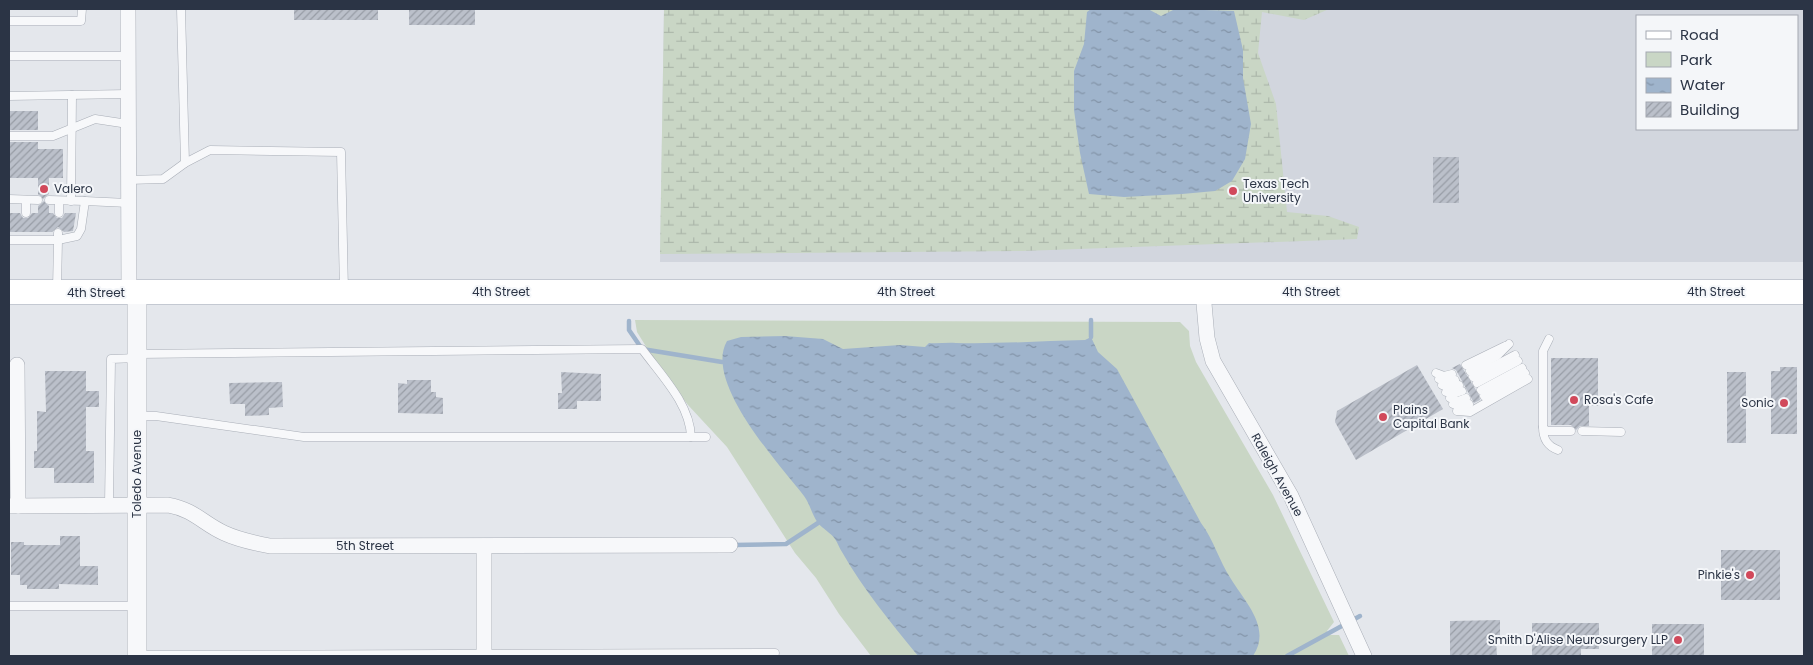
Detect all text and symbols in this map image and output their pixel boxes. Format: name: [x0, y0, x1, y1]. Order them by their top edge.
legend: [1636, 15, 1798, 130]
text: Road: [1680, 24, 1719, 45]
text: Park: [1680, 49, 1712, 70]
text: Water: [1680, 74, 1726, 95]
text: Building: [1680, 99, 1740, 120]
place label: Texas Tech University: [1243, 175, 1309, 206]
place label: Valero: [54, 180, 93, 197]
marker: Valero: [38, 183, 50, 195]
marker: Texas Tech University: [1227, 185, 1239, 197]
street label: 4th Street: [472, 283, 530, 300]
street label: 4th Street: [877, 283, 935, 300]
street label: 4th Street: [1282, 283, 1340, 300]
street label: 4th Street: [1687, 283, 1745, 300]
street label: 4th Street: [67, 284, 125, 301]
place label: Rosa's Cafe: [1584, 391, 1654, 408]
marker: Rosa's Cafe: [1568, 394, 1580, 406]
place label: Sonic: [1741, 394, 1774, 411]
marker: Sonic: [1778, 397, 1790, 409]
place label: Plains Capital Bank: [1393, 401, 1470, 432]
marker: Plains Capital Bank: [1377, 411, 1389, 423]
street label: Toledo Avenue: [128, 430, 145, 518]
street label: Raleigh Avenue: [1248, 430, 1307, 519]
street label: 5th Street: [336, 537, 394, 554]
place label: Pinkie's: [1698, 566, 1740, 583]
marker: Pinkie's: [1744, 569, 1756, 581]
place label: Smith D'Alise Neurosurgery LLP: [1488, 631, 1668, 648]
marker: Smith D'Alise Neurosurgery LLP: [1672, 634, 1684, 646]

